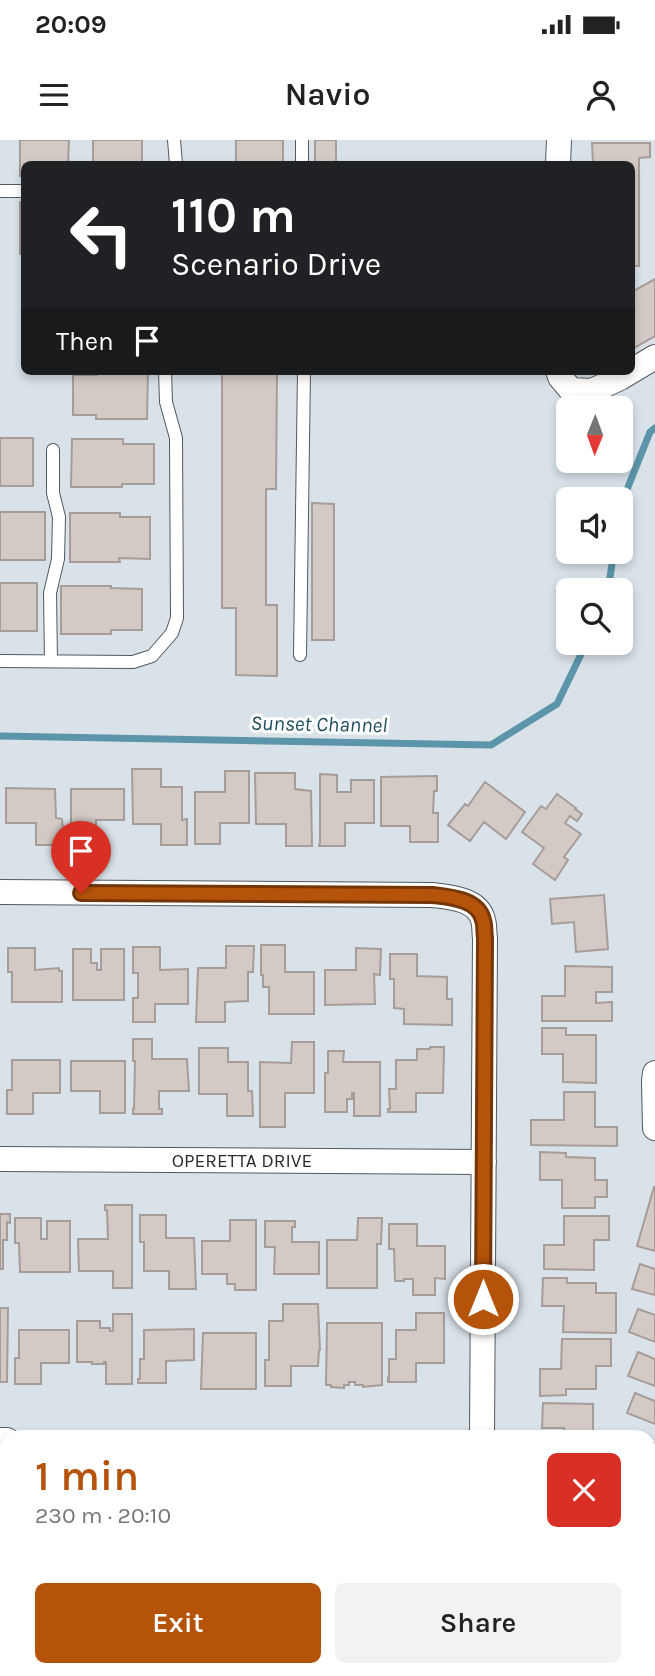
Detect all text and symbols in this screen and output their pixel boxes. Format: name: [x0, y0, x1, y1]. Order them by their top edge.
text: 20:09: [35, 9, 107, 40]
icon: menu: [35, 76, 73, 114]
text: Navio: [285, 76, 370, 113]
icon: person: [582, 76, 620, 114]
text: 110 m: [171, 187, 296, 244]
icon: left: [56, 189, 147, 280]
text: Scenario Drive: [171, 246, 381, 283]
icon: arrive: [128, 322, 166, 360]
text: Then: [56, 326, 114, 357]
north arrow: [556, 396, 634, 472]
map controls: [556, 396, 633, 655]
button: sound: [556, 487, 633, 564]
button: search: [556, 578, 633, 655]
water label: Sunset Channel: [250, 711, 388, 737]
pin: [51, 821, 111, 893]
icon: arrive: [62, 832, 100, 870]
street label: OPERETTA DRIVE: [172, 1150, 312, 1172]
position arrow: [446, 1262, 520, 1336]
text: 1 min: [35, 1451, 139, 1501]
button: close: [547, 1453, 621, 1527]
text: 230 m · 20:10: [35, 1502, 171, 1529]
button: Exit: [35, 1583, 321, 1663]
button: Share: [335, 1583, 621, 1663]

